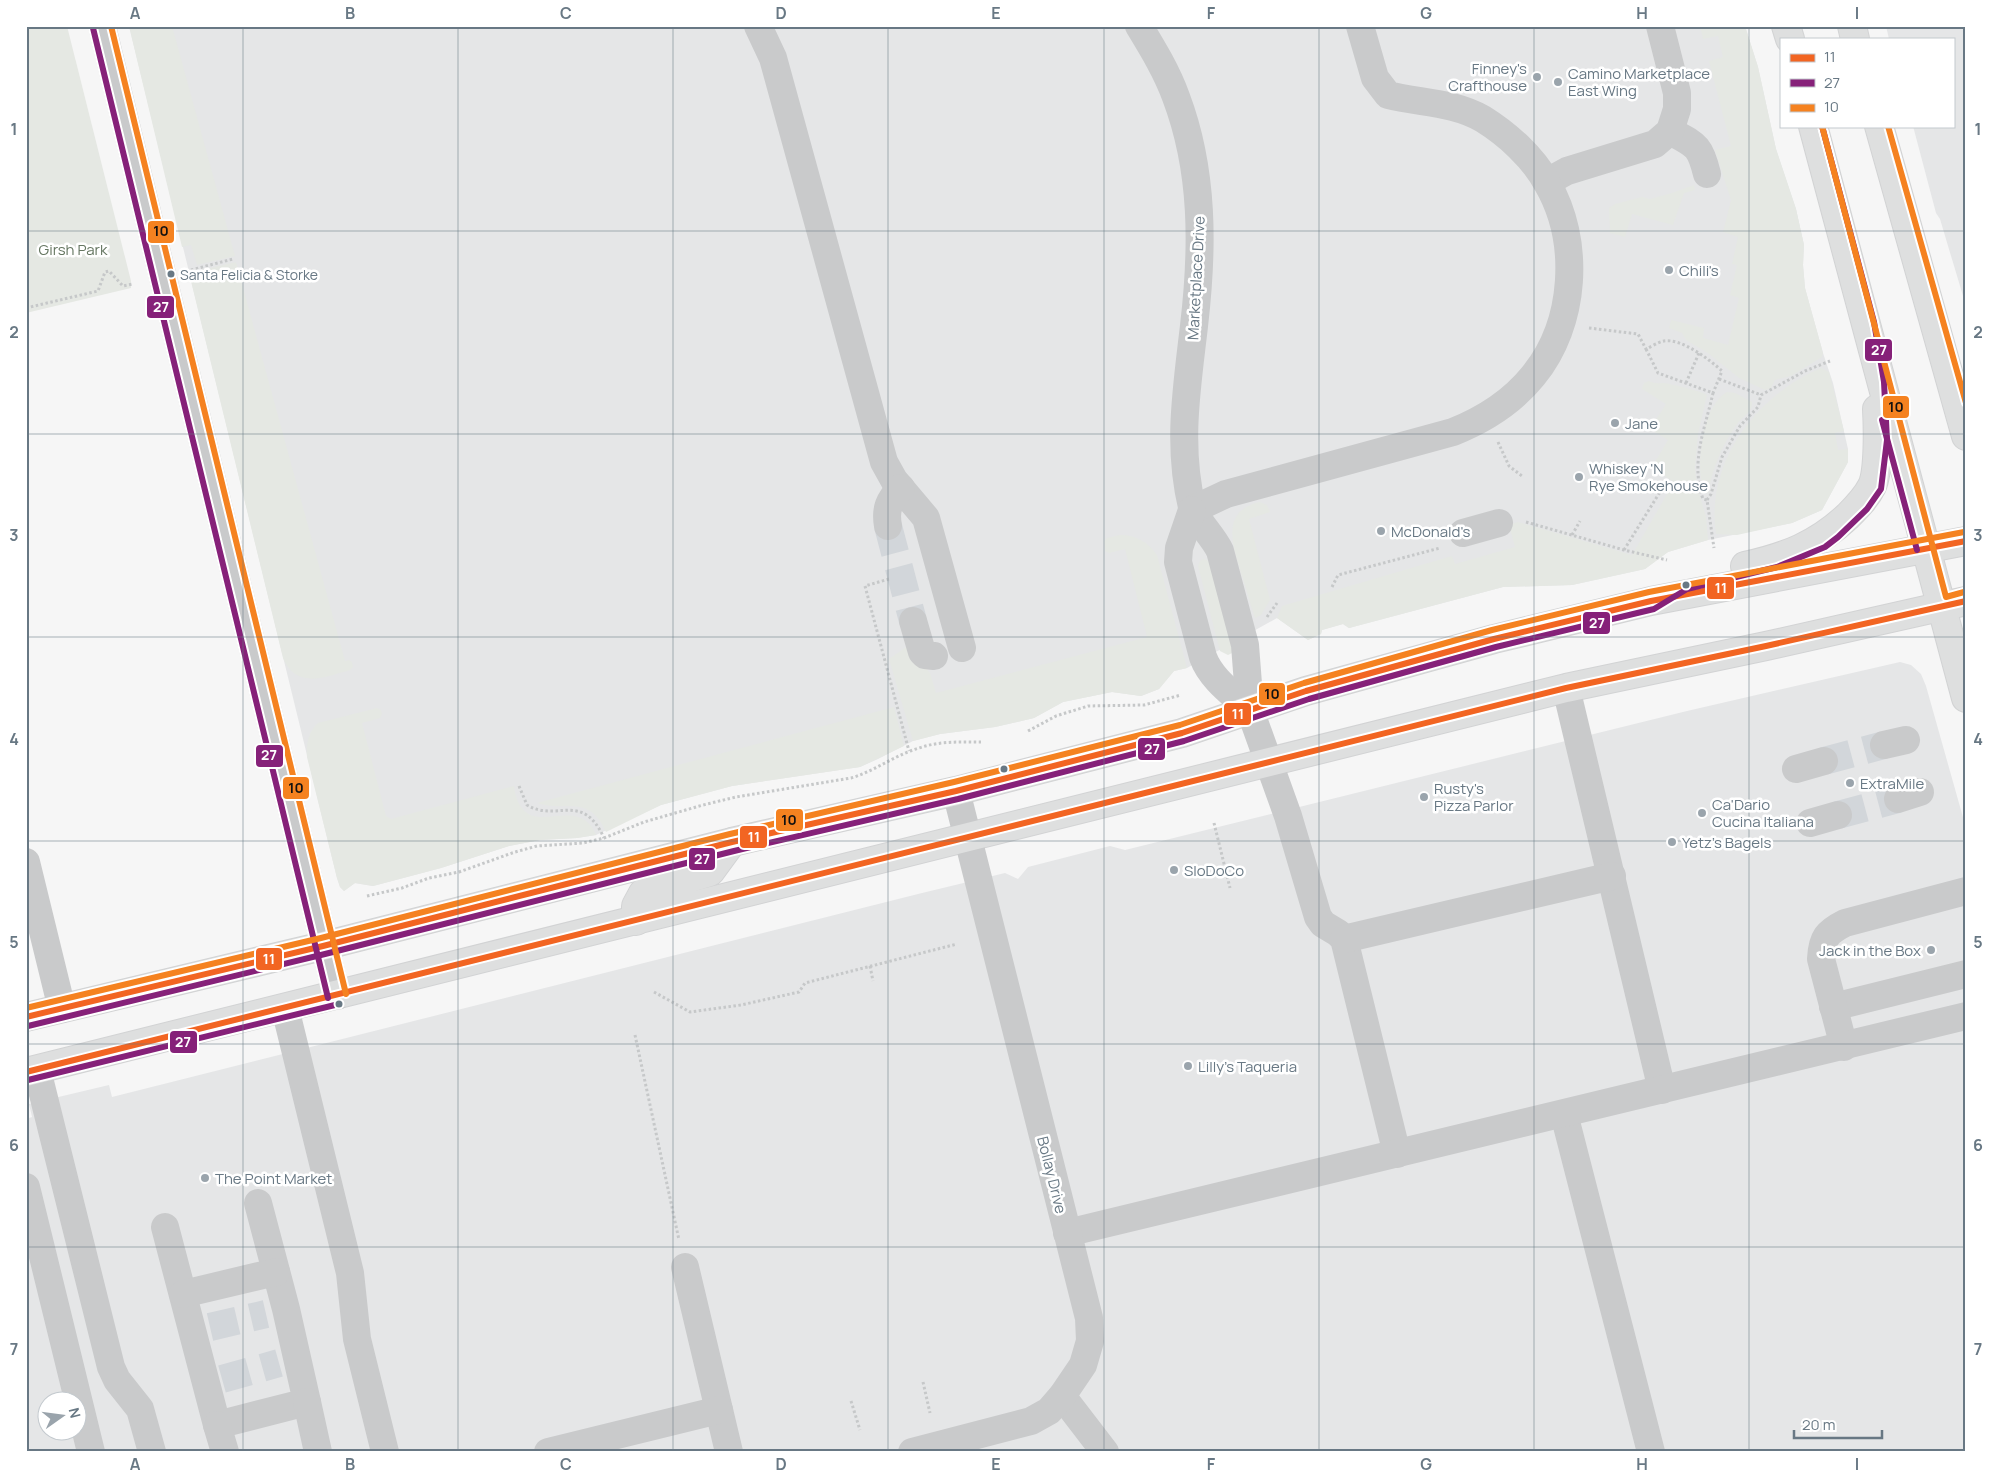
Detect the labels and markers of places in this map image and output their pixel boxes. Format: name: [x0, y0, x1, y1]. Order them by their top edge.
place label: Finney's Crafthouse: [1448, 58, 1527, 96]
place label: Camino Marketplace East Wing: [1568, 63, 1710, 101]
marker: Finney's Crafthouse: [1531, 71, 1543, 83]
marker: Camino Marketplace East Wing: [1552, 76, 1564, 88]
place label: Chili's: [1679, 260, 1719, 281]
marker: Chili's: [1663, 264, 1675, 276]
place label: Santa Felicia & Storke: [180, 265, 318, 284]
marker: Santa Felicia & Storke: [166, 269, 176, 279]
place label: Jane: [1625, 413, 1658, 434]
marker: Jane: [1609, 417, 1621, 429]
place label: Whiskey 'N Rye Smokehouse: [1589, 458, 1708, 496]
marker: Whiskey 'N Rye Smokehouse: [1573, 471, 1585, 483]
place label: McDonald's: [1391, 521, 1470, 542]
marker: McDonald's: [1375, 525, 1387, 537]
unlabelled marker: [1681, 580, 1691, 590]
unlabelled marker: [999, 764, 1009, 774]
place label: ExtraMile: [1860, 773, 1925, 794]
marker: ExtraMile: [1844, 777, 1856, 789]
place label: Rusty's Pizza Parlor: [1434, 778, 1514, 816]
marker: Rusty's Pizza Parlor: [1418, 791, 1430, 803]
place label: Ca'Dario Cucina Italiana: [1712, 794, 1814, 832]
marker: Ca'Dario Cucina Italiana: [1696, 807, 1708, 819]
place label: Yetz's Bagels: [1682, 832, 1772, 853]
marker: Yetz's Bagels: [1666, 836, 1678, 848]
place label: SloDoCo: [1184, 860, 1244, 881]
marker: SloDoCo: [1168, 864, 1180, 876]
place label: Jack in the Box: [1819, 940, 1921, 961]
marker: Jack in the Box: [1925, 944, 1937, 956]
unlabelled marker: [334, 999, 344, 1009]
place label: Lilly's Taqueria: [1198, 1056, 1297, 1077]
marker: Lilly's Taqueria: [1182, 1060, 1194, 1072]
place label: The Point Market: [215, 1168, 332, 1189]
marker: The Point Market: [199, 1172, 211, 1184]

